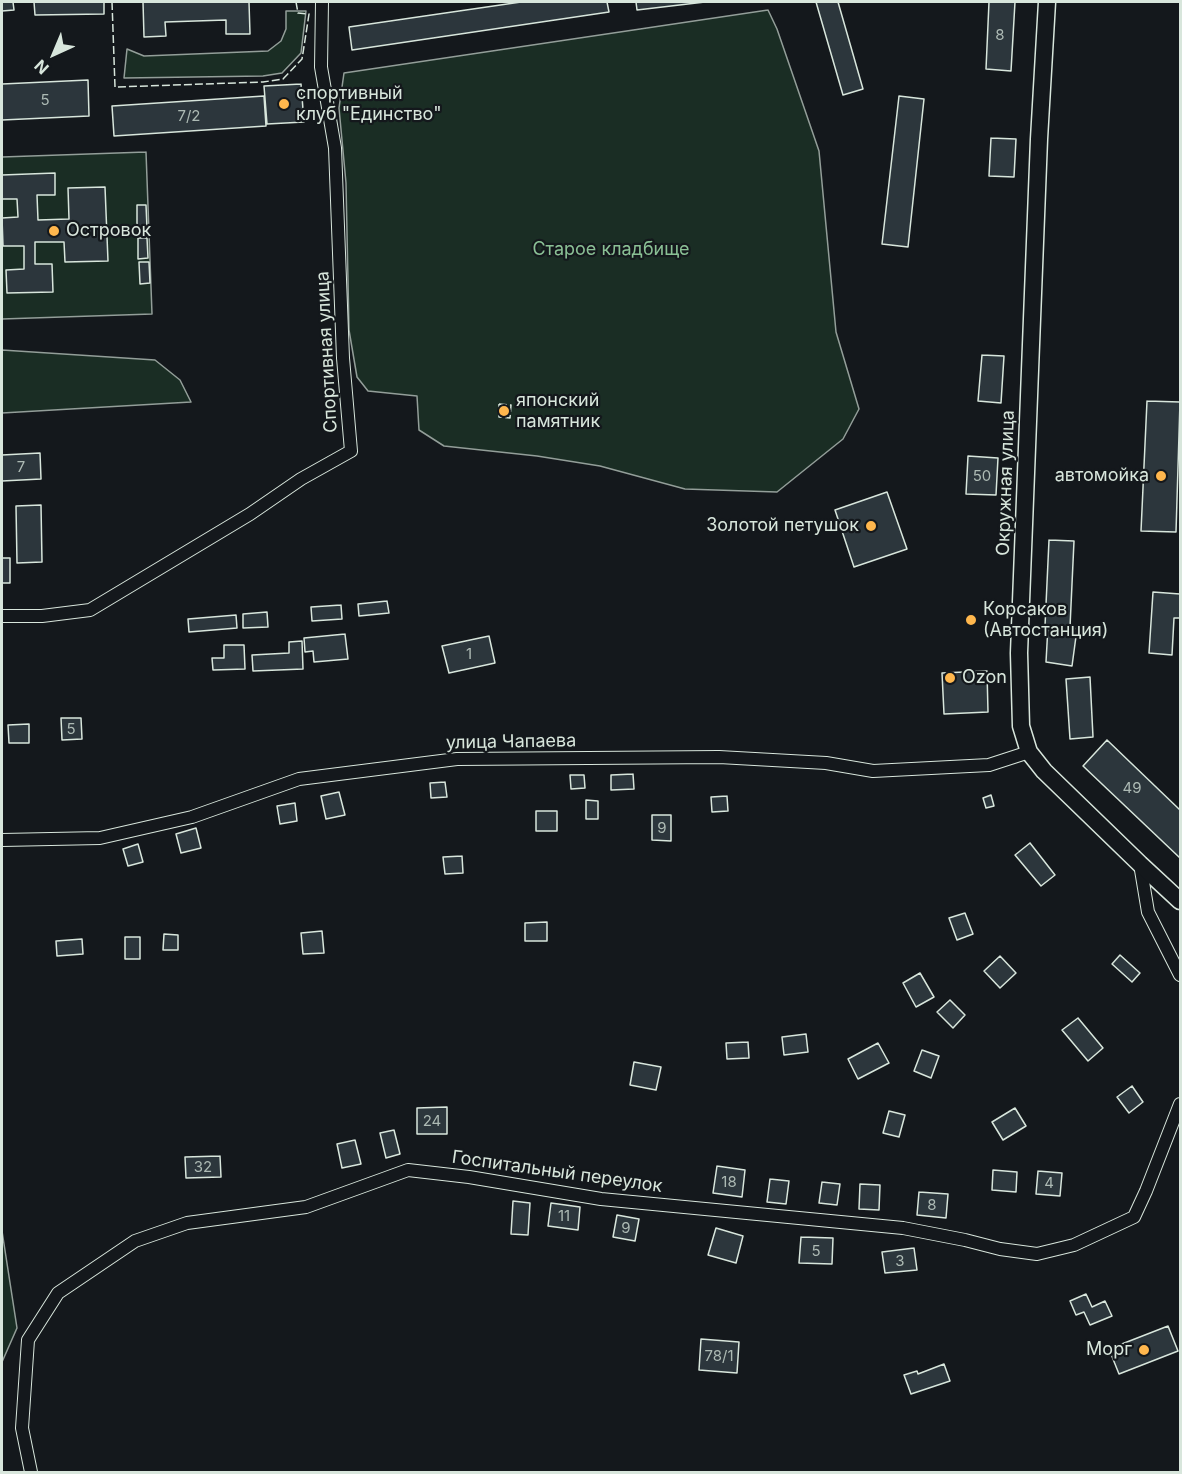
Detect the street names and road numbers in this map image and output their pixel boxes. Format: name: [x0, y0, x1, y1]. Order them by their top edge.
street label: Спортивная улица: [312, 271, 342, 433]
street label: Окружная улица: [993, 410, 1019, 556]
street label: улица Чапаева: [446, 730, 576, 754]
street label: Госпитальный переулок: [450, 1147, 664, 1197]

